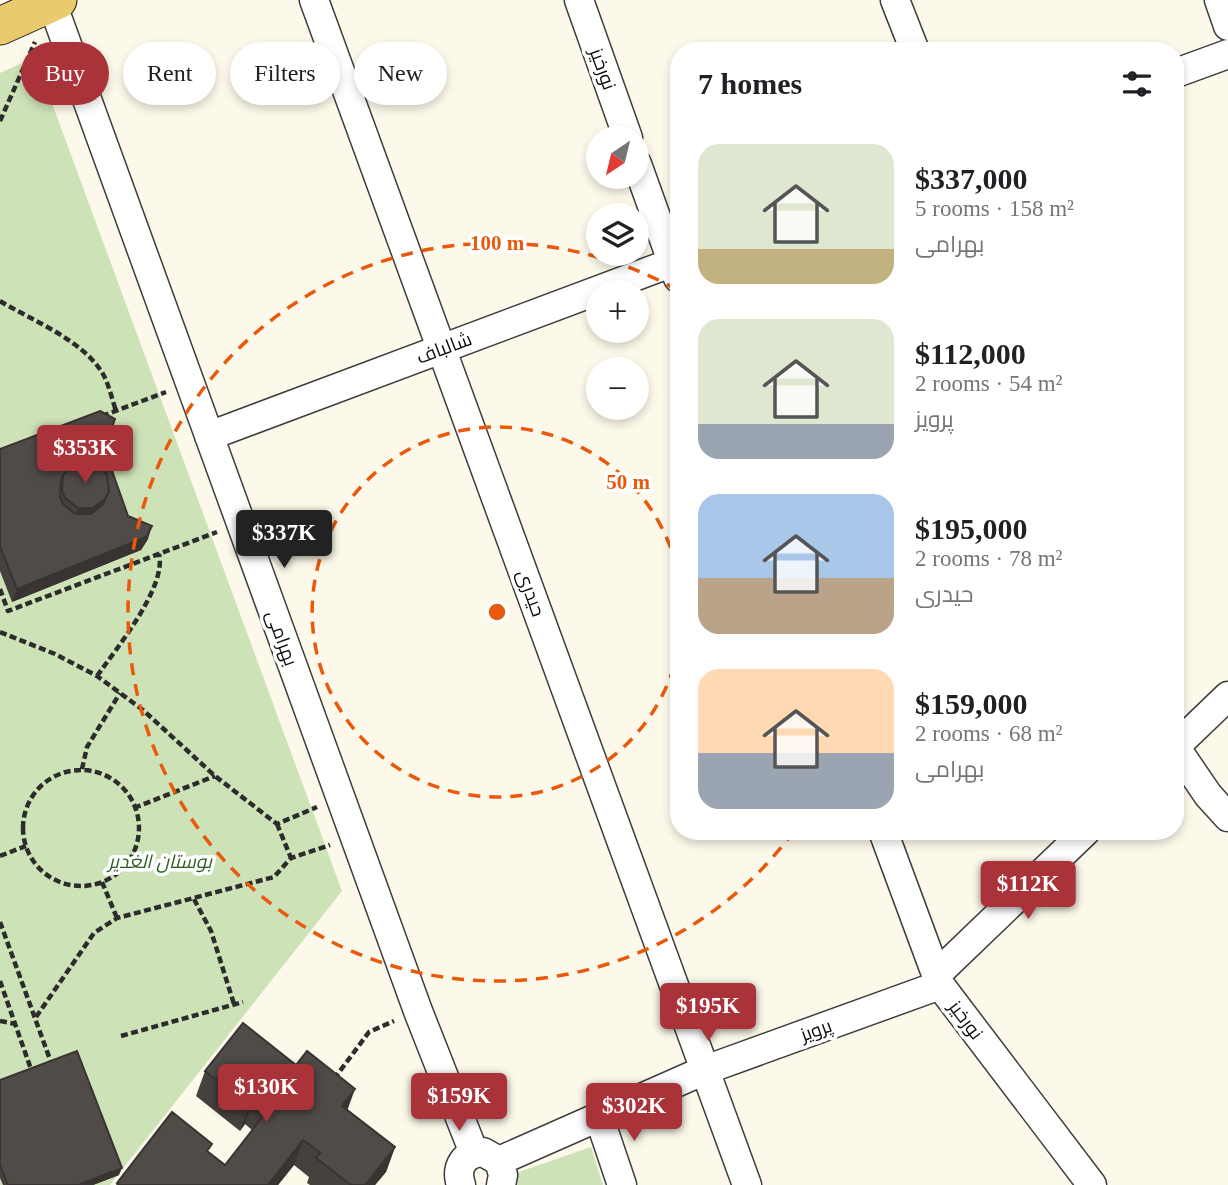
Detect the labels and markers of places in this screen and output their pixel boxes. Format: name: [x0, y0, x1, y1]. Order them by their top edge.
pin: $353K: [36, 426, 134, 485]
pin: $337K: [235, 510, 333, 570]
centre of rings: [485, 600, 509, 624]
pin: $112K: [979, 862, 1077, 921]
pin: $195K: [659, 984, 757, 1043]
pin: $130K: [217, 1064, 315, 1124]
pin: $159K: [410, 1074, 508, 1133]
pin: $302K: [585, 1084, 683, 1143]

